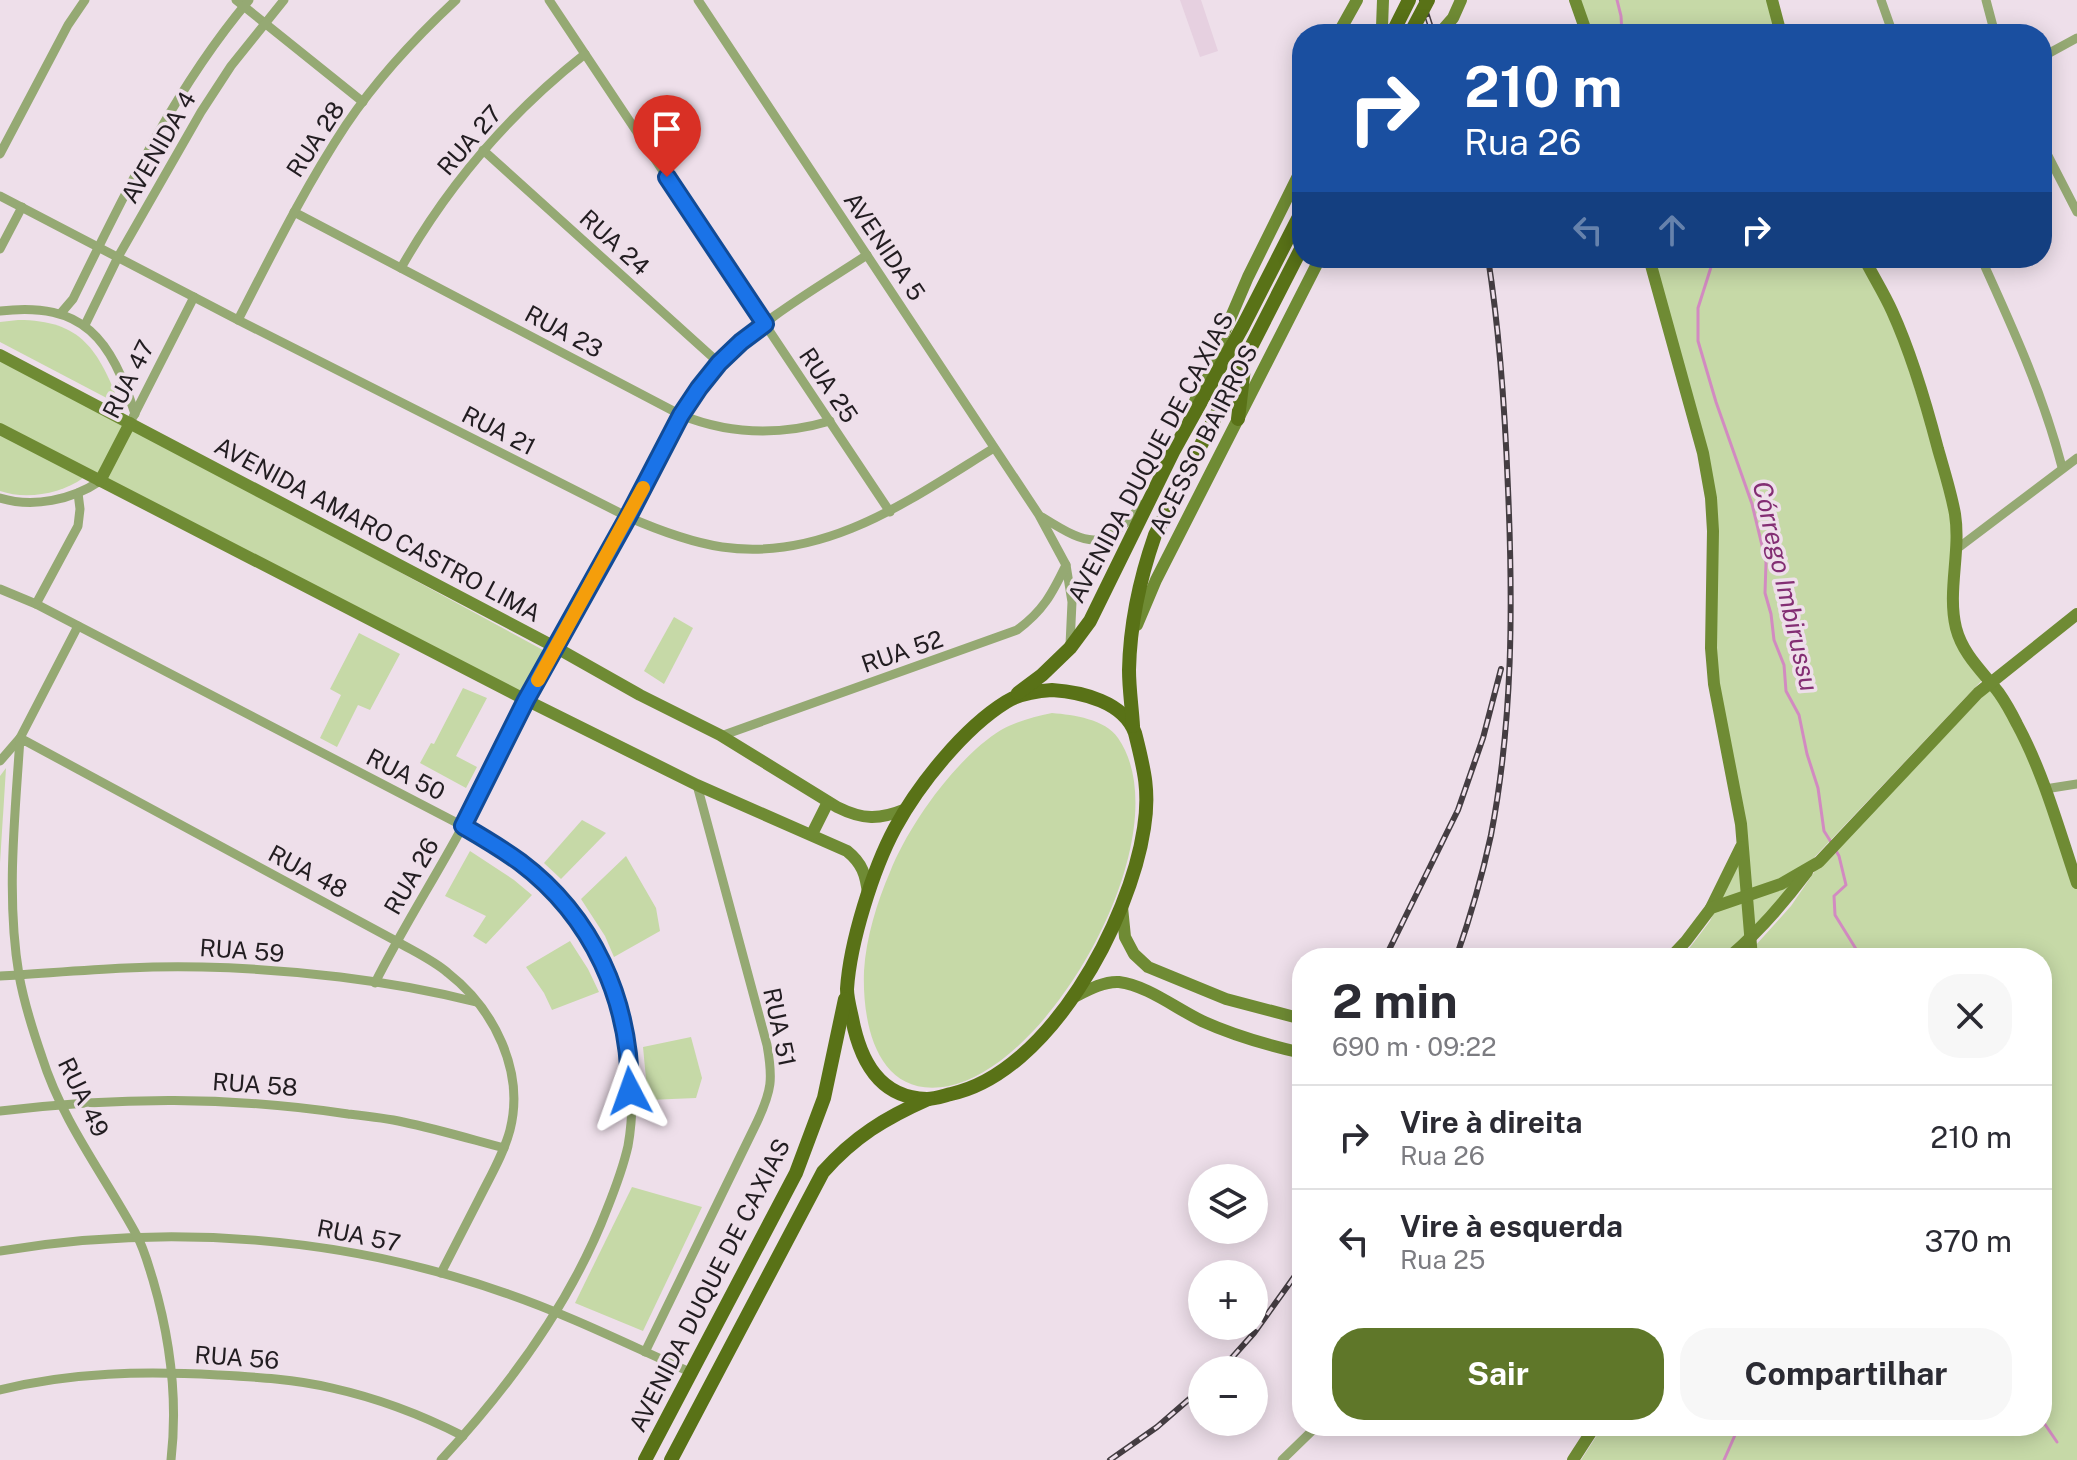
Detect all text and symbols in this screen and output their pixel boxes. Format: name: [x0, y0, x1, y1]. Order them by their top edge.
text: 210 m: [1464, 54, 1622, 120]
icon: right: [1332, 56, 1436, 160]
street label: AVENIDA 4: [115, 86, 201, 208]
pin: [633, 95, 701, 177]
street label: RUA 28: [280, 96, 350, 182]
street label: RUA 27: [431, 99, 507, 181]
icon: arrive: [645, 107, 689, 151]
text: Rua 26: [1464, 121, 1581, 163]
street label: AVENIDA 5: [839, 187, 931, 305]
street label: RUA 24: [574, 203, 656, 281]
icon: left: [1566, 208, 1610, 252]
icon: ahead: [1650, 208, 1694, 252]
icon: right: [1734, 208, 1778, 252]
street label: RUA 23: [520, 299, 608, 363]
street label: AVENIDA DUQUE DE CAXIAS: [1061, 307, 1239, 607]
street label: RUA 47: [96, 335, 160, 423]
street label: ACESSO BAIRROS: [1143, 340, 1263, 538]
street label: RUA 25: [794, 342, 864, 428]
street label: RUA 21: [458, 400, 540, 460]
street label: AVENIDA AMARO CASTRO LIMA: [210, 431, 546, 627]
water label: Córrego Imbirussu: [1747, 478, 1825, 694]
street label: RUA 52: [858, 624, 946, 678]
street label: RUA 50: [362, 742, 450, 806]
street label: RUA 26: [378, 833, 444, 919]
street label: RUA 48: [264, 839, 352, 903]
street label: RUA 59: [199, 933, 285, 967]
text: 2 min: [1332, 972, 1458, 1029]
button: close: [1928, 974, 2012, 1058]
street label: RUA 51: [758, 985, 802, 1069]
text: 690 m · 09:22: [1332, 1031, 1497, 1062]
position arrow: [588, 1049, 672, 1133]
street label: RUA 49: [53, 1053, 115, 1141]
street label: RUA 58: [211, 1067, 299, 1101]
text: Vire à direita: [1400, 1104, 1583, 1140]
icon: right: [1332, 1115, 1376, 1159]
text: 210 m: [1930, 1119, 2012, 1155]
street label: AVENIDA DUQUE DE CAXIAS: [623, 1134, 795, 1436]
text: Rua 26: [1400, 1140, 1485, 1171]
map controls: [1188, 1164, 1268, 1436]
button: layers: [1188, 1164, 1268, 1244]
text: Vire à esquerda: [1400, 1208, 1623, 1244]
street label: RUA 57: [315, 1213, 403, 1257]
icon: left: [1332, 1219, 1376, 1263]
text: 370 m: [1925, 1223, 2012, 1259]
text: Rua 25: [1400, 1244, 1485, 1275]
button: +: [1188, 1260, 1268, 1340]
button: Sair: [1332, 1328, 1664, 1420]
button: Compartilhar: [1680, 1328, 2012, 1420]
street label: RUA 56: [194, 1340, 280, 1374]
button: −: [1188, 1356, 1268, 1436]

